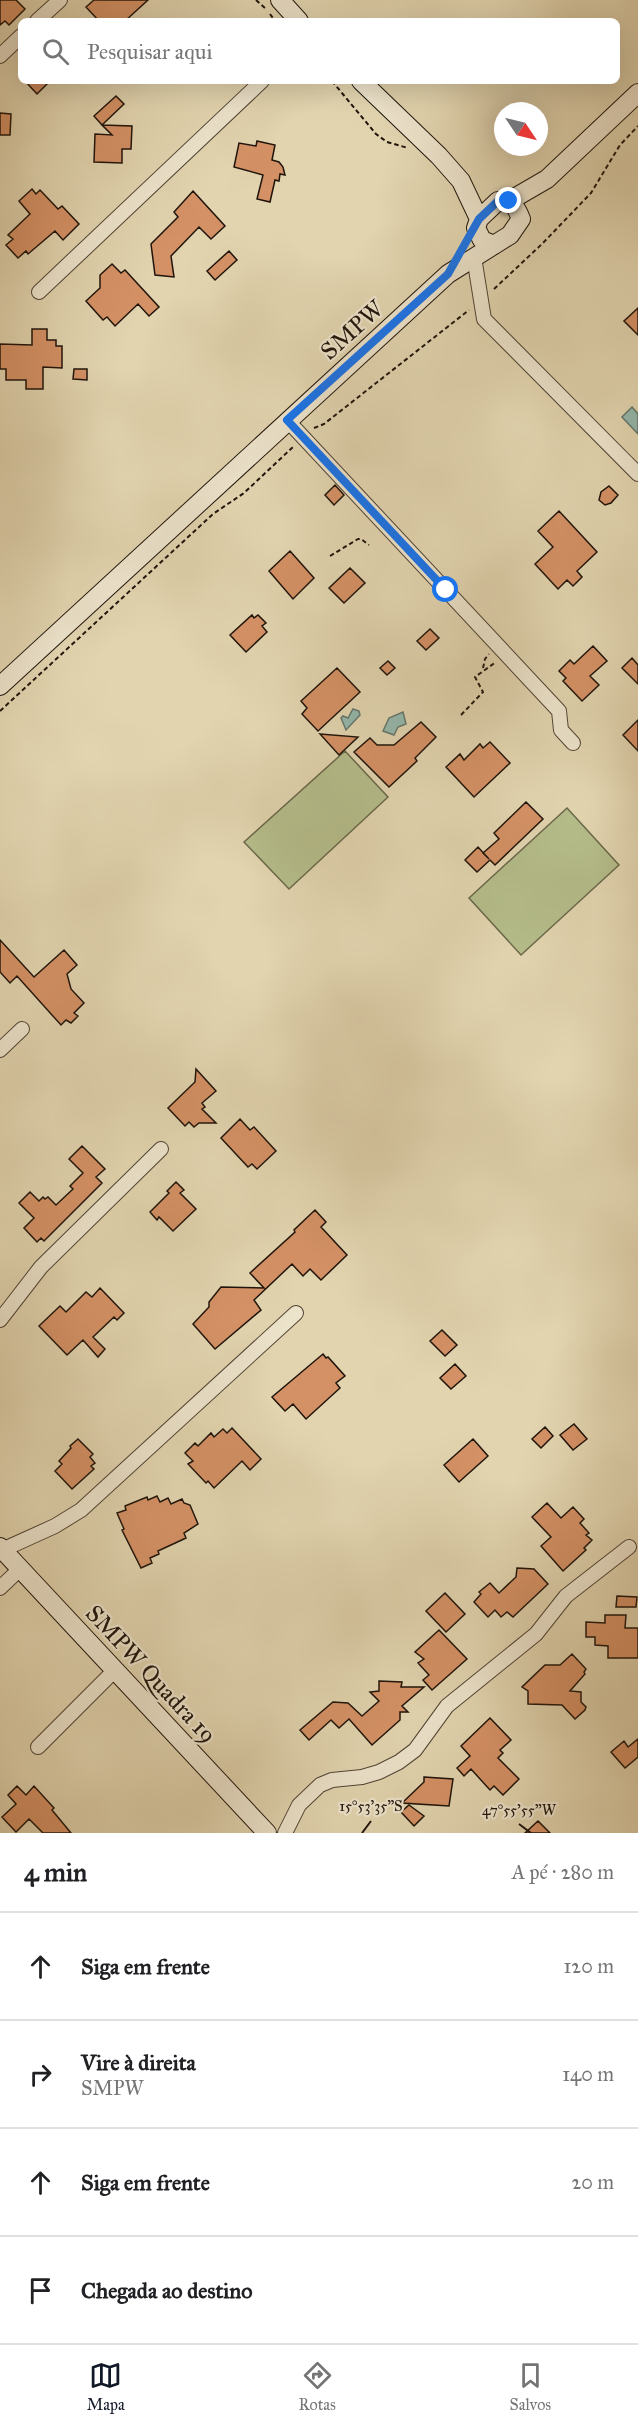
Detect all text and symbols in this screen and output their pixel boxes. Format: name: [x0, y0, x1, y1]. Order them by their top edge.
search box: [18, 18, 620, 84]
icon: search: [39, 35, 72, 68]
text: Pesquisar aqui: [87, 38, 212, 65]
north arrow: [494, 102, 548, 156]
route end: [495, 187, 521, 213]
street label: SMPW: [314, 293, 391, 366]
route start: [432, 576, 458, 602]
street label: SMPW Quadra 19: [79, 1598, 223, 1750]
text: 15°53'35"S: [339, 1797, 403, 1815]
text: 47°55'55"W: [482, 1801, 557, 1819]
text: 4 min: [24, 1856, 87, 1888]
text: A pé · 280 m: [512, 1860, 614, 1884]
icon: ahead: [24, 1950, 57, 1983]
text: Siga em frente: [81, 1953, 210, 1980]
text: 120 m: [563, 1954, 614, 1978]
text: Vire à direita: [81, 2049, 196, 2076]
icon: right: [24, 2058, 57, 2091]
text: 140 m: [562, 2062, 614, 2086]
text: SMPW: [81, 2076, 144, 2100]
icon: ahead: [24, 2166, 57, 2199]
text: Siga em frente: [81, 2169, 210, 2196]
text: 20 m: [571, 2170, 614, 2194]
icon: arrive: [24, 2274, 57, 2307]
text: Chegada ao destino: [81, 2277, 252, 2304]
tab: Mapa: [87, 2359, 125, 2414]
tab: Rotas: [298, 2359, 336, 2414]
tab: Salvos: [510, 2359, 551, 2414]

